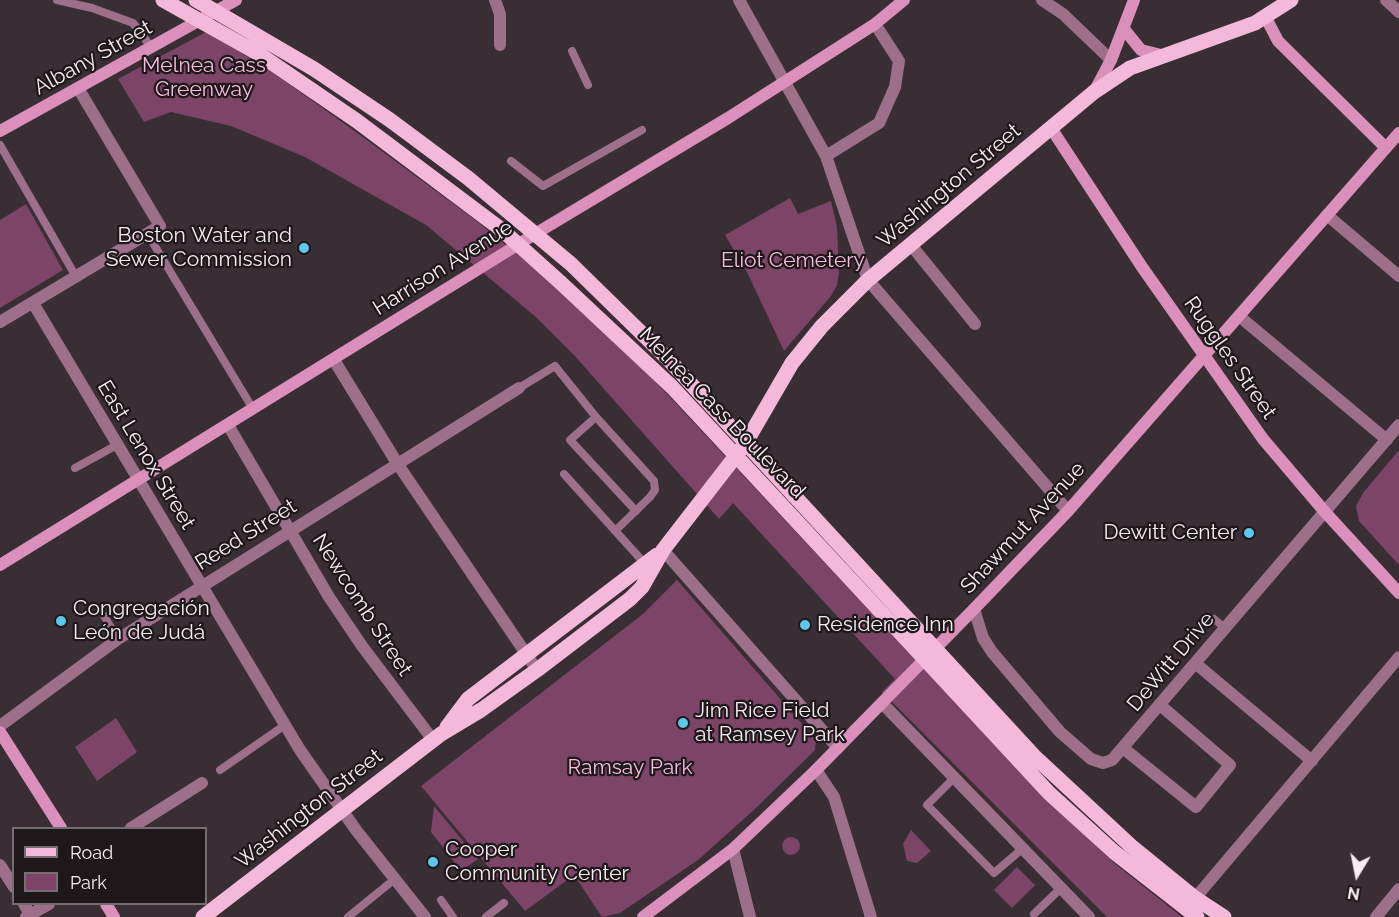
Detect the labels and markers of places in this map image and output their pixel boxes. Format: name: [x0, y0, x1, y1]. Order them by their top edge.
place label: Boston Water and Sewer Commission: [106, 223, 292, 273]
marker: Boston Water and Sewer Commission: [297, 241, 311, 255]
place label: Dewitt Center: [1103, 520, 1237, 546]
marker: Dewitt Center: [1242, 526, 1256, 540]
place label: Congregación León de Judá: [73, 596, 210, 646]
place label: Residence Inn: [817, 612, 954, 638]
marker: Congregación León de Judá: [54, 614, 68, 628]
marker: Residence Inn: [798, 618, 812, 632]
place label: Jim Rice Field at Ramsey Park: [695, 698, 845, 748]
marker: Jim Rice Field at Ramsey Park: [676, 716, 690, 730]
place label: Cooper Community Center: [445, 837, 629, 887]
marker: Cooper Community Center: [426, 855, 440, 869]

